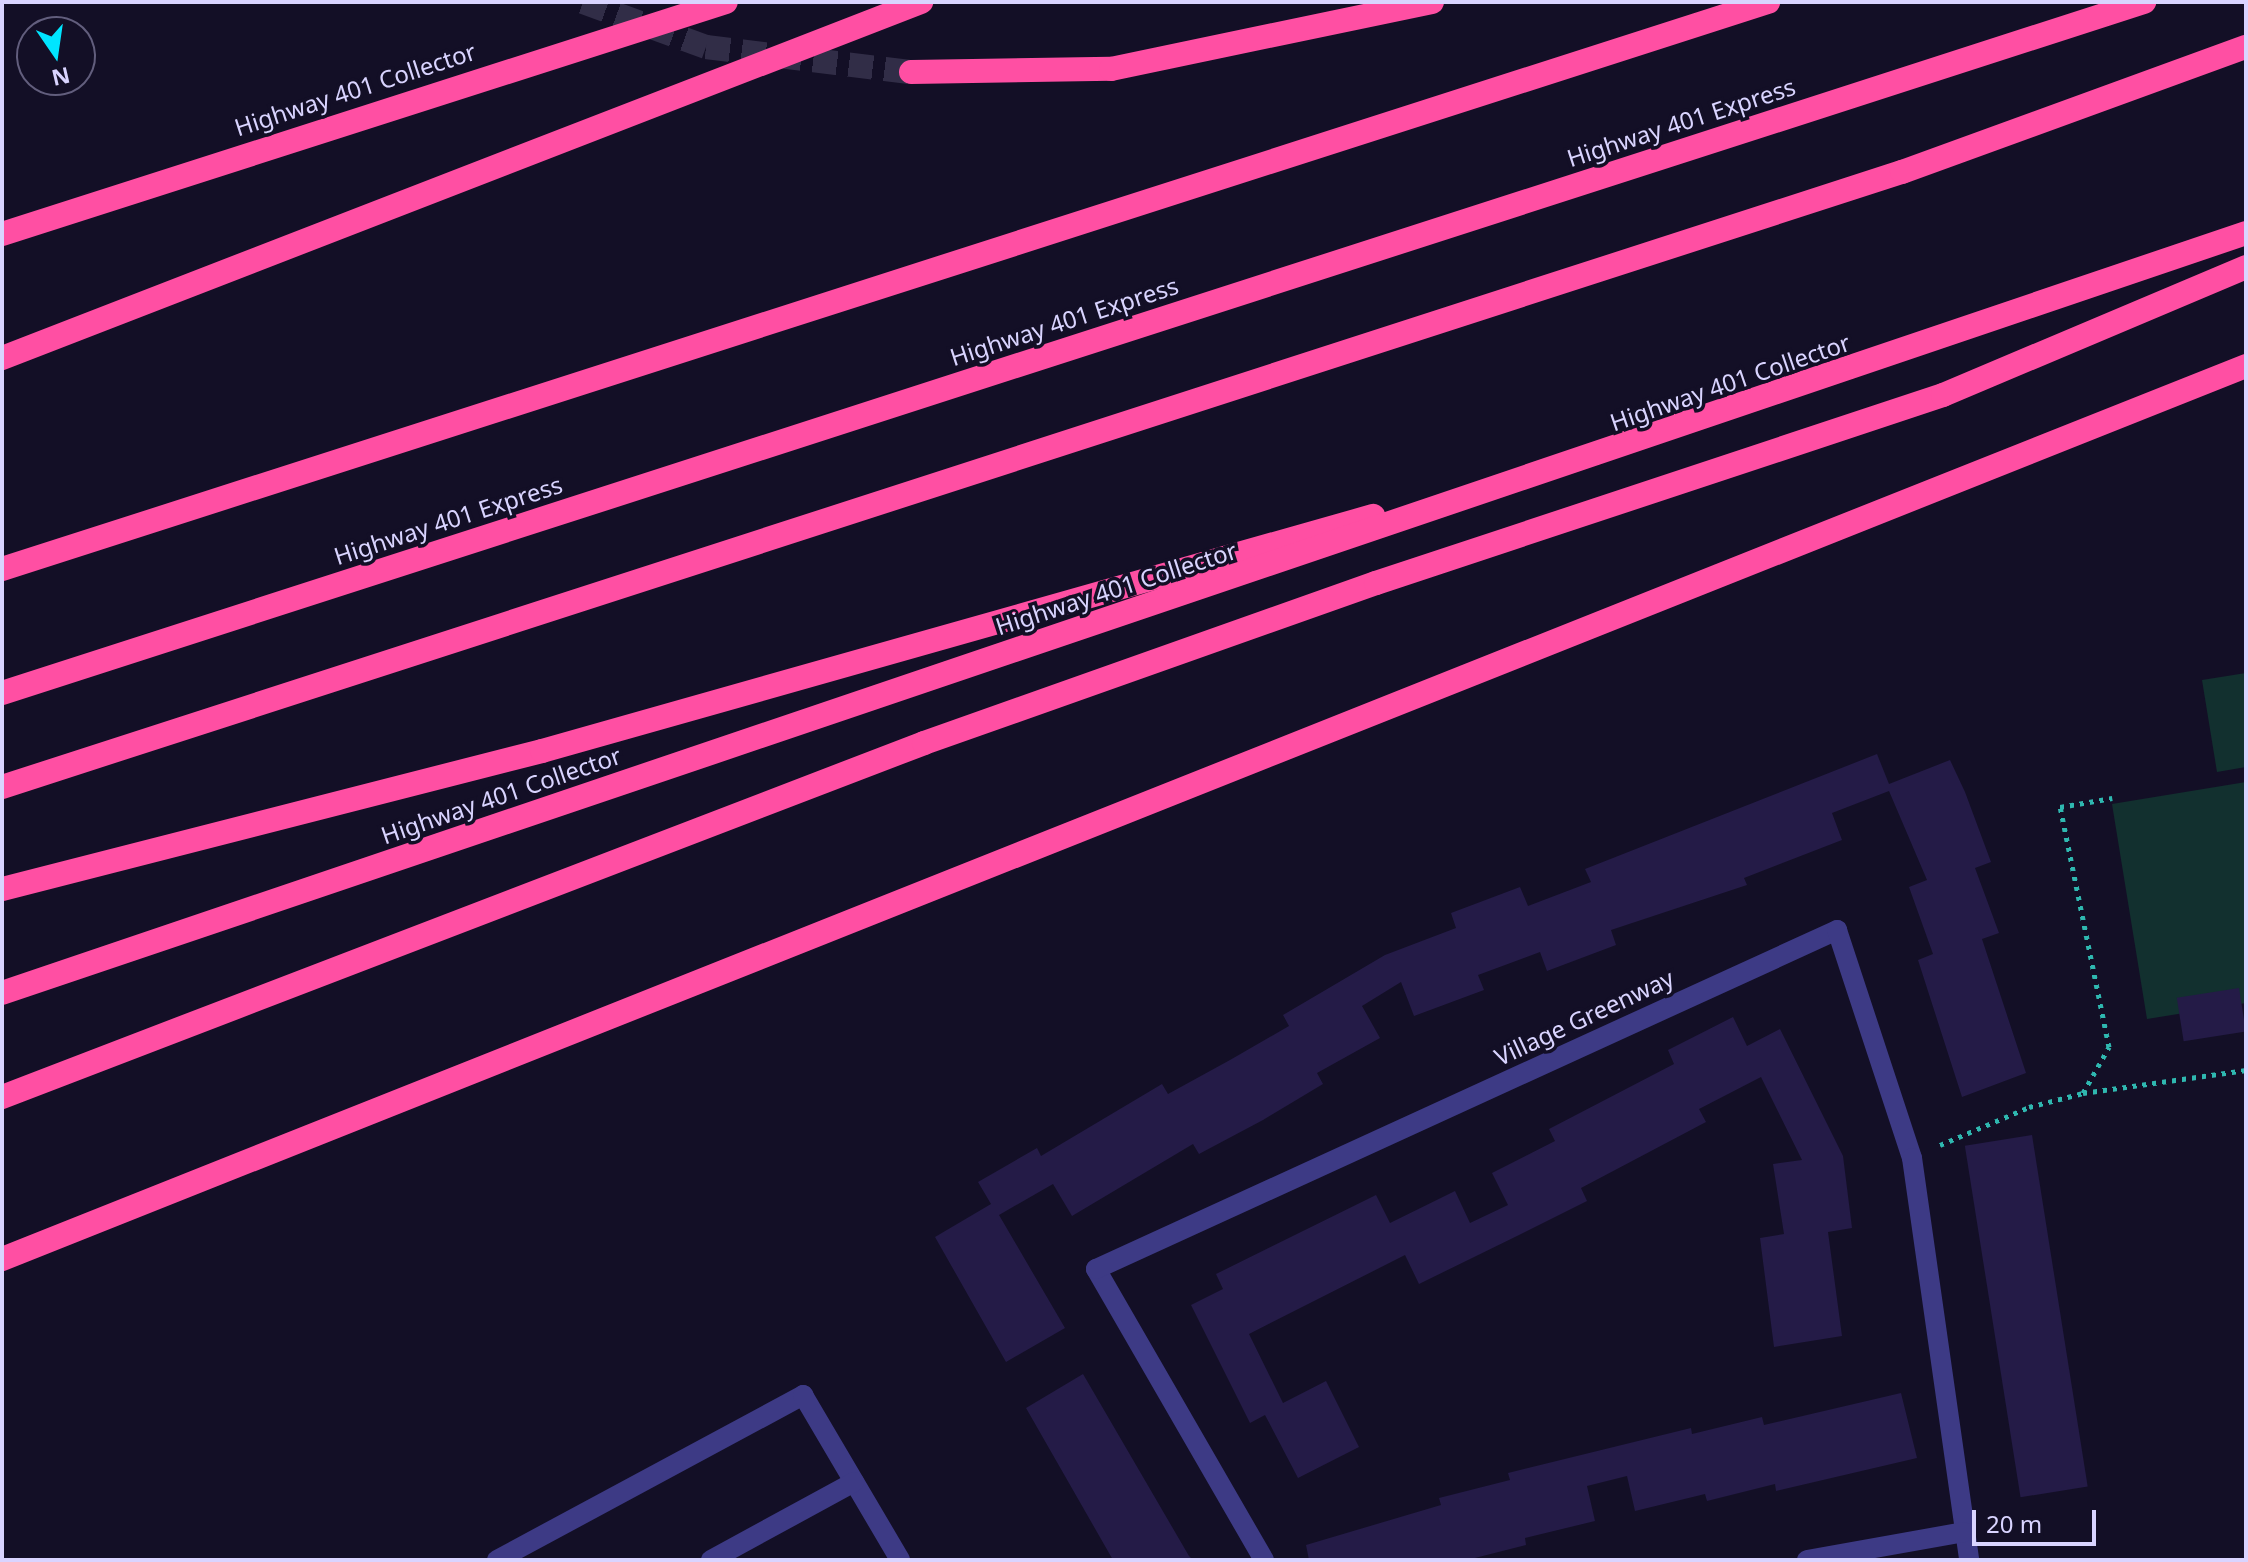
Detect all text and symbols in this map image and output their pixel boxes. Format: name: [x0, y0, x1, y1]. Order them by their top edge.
north arrow: [16, 16, 96, 96]
street label: Highway 401 Collector: [231, 36, 479, 142]
text: N: [49, 61, 73, 94]
street label: Highway 401 Express: [1563, 71, 1799, 173]
street label: Highway 401 Express: [946, 270, 1182, 372]
street label: Highway 401 Collector: [1606, 327, 1854, 437]
street label: Highway 401 Express: [330, 469, 566, 571]
street label: Highway 401 Collector: [992, 535, 1240, 641]
street label: Highway 401 Collector: [377, 740, 625, 850]
street label: Village Greenway: [1490, 963, 1678, 1071]
scale bar: [1976, 1494, 2100, 1544]
text: 20 m: [1986, 1507, 2042, 1540]

